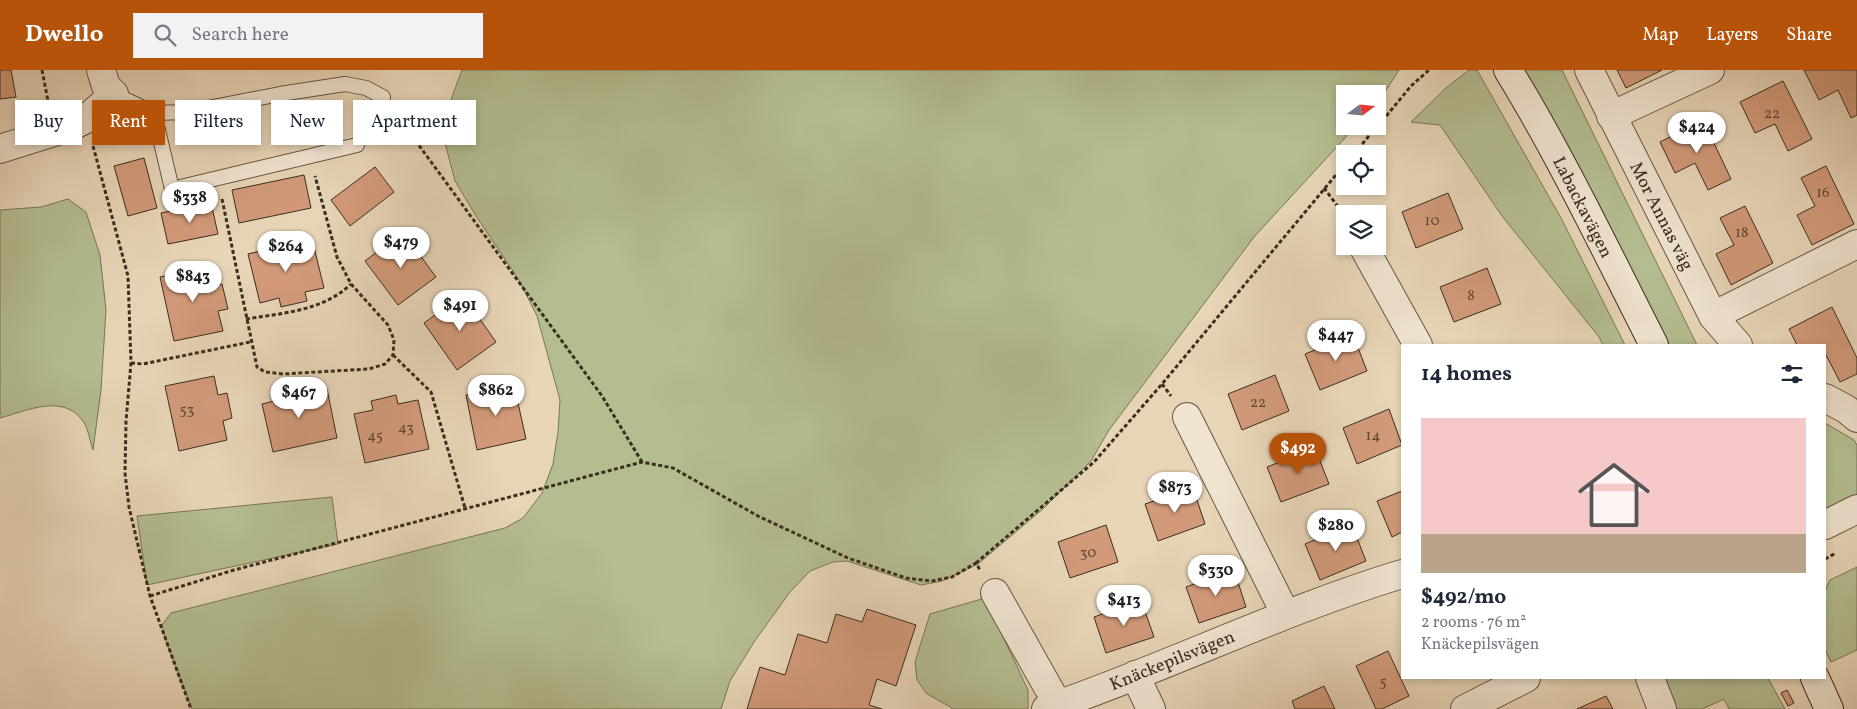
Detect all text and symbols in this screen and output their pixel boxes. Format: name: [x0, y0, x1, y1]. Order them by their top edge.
search box: [133, 13, 483, 58]
text: Dwello: [25, 18, 103, 52]
icon: search: [151, 21, 179, 49]
text: Search here: [191, 22, 289, 48]
text: Map: [1642, 23, 1678, 48]
text: Layers: [1706, 23, 1758, 48]
text: Share: [1786, 23, 1832, 48]
north arrow: [1336, 85, 1386, 135]
map controls: [1336, 85, 1386, 255]
chip: Buy: [15, 100, 82, 145]
chip: Rent: [92, 100, 165, 145]
chip: Filters: [175, 100, 261, 145]
chip: New: [271, 100, 343, 145]
chip: Apartment: [353, 100, 476, 145]
house number: 22: [1764, 104, 1780, 125]
pin: $424: [1667, 112, 1727, 154]
text: $424: [1679, 117, 1715, 139]
button: locate: [1336, 145, 1386, 195]
street label: Labackavägen: [1545, 153, 1618, 263]
street label: Mor Annas väg: [1623, 158, 1699, 275]
pin: $338: [160, 182, 220, 224]
house number: 16: [1816, 183, 1830, 204]
text: $338: [173, 187, 207, 209]
button: layers: [1336, 205, 1386, 255]
house number: 10: [1425, 211, 1439, 232]
house number: 18: [1735, 223, 1749, 244]
pin: $479: [371, 226, 431, 269]
pin: $264: [256, 230, 316, 273]
text: $479: [384, 232, 418, 254]
text: $264: [268, 236, 304, 258]
pin: $843: [163, 260, 223, 303]
text: $843: [176, 266, 210, 288]
house number: 8: [1467, 286, 1475, 307]
pin: $491: [430, 290, 490, 332]
text: $491: [443, 295, 477, 317]
pin: $447: [1306, 320, 1366, 362]
text: $447: [1318, 325, 1354, 347]
text: 14 homes: [1421, 360, 1512, 389]
icon: filters: [1778, 360, 1806, 388]
pin: $862: [466, 374, 526, 417]
pin: $467: [269, 376, 329, 419]
text: $862: [479, 380, 513, 402]
text: $467: [282, 382, 316, 404]
house number: 22: [1250, 393, 1266, 414]
house number: 53: [180, 400, 194, 421]
house number: 43: [398, 418, 414, 439]
house number: 45: [367, 426, 383, 447]
house number: 14: [1366, 426, 1380, 447]
pin: $492: [1268, 432, 1328, 475]
text: $492: [1280, 438, 1316, 460]
icon: home: [1569, 450, 1659, 540]
pin: $873: [1145, 472, 1205, 514]
text: $873: [1158, 477, 1192, 499]
pin: $280: [1306, 510, 1366, 552]
text: $280: [1318, 515, 1354, 537]
house number: 30: [1080, 543, 1096, 564]
pin: $330: [1186, 554, 1246, 597]
text: $330: [1199, 560, 1233, 582]
text: $492/mo: [1421, 583, 1506, 612]
pin: $413: [1094, 584, 1154, 627]
text: $413: [1107, 590, 1141, 612]
text: 2 rooms · 76 m²: [1421, 612, 1526, 634]
street label: Knäckepilsvägen: [1106, 625, 1239, 698]
text: Knäckepilsvägen: [1421, 634, 1539, 656]
house number: 5: [1379, 672, 1387, 693]

